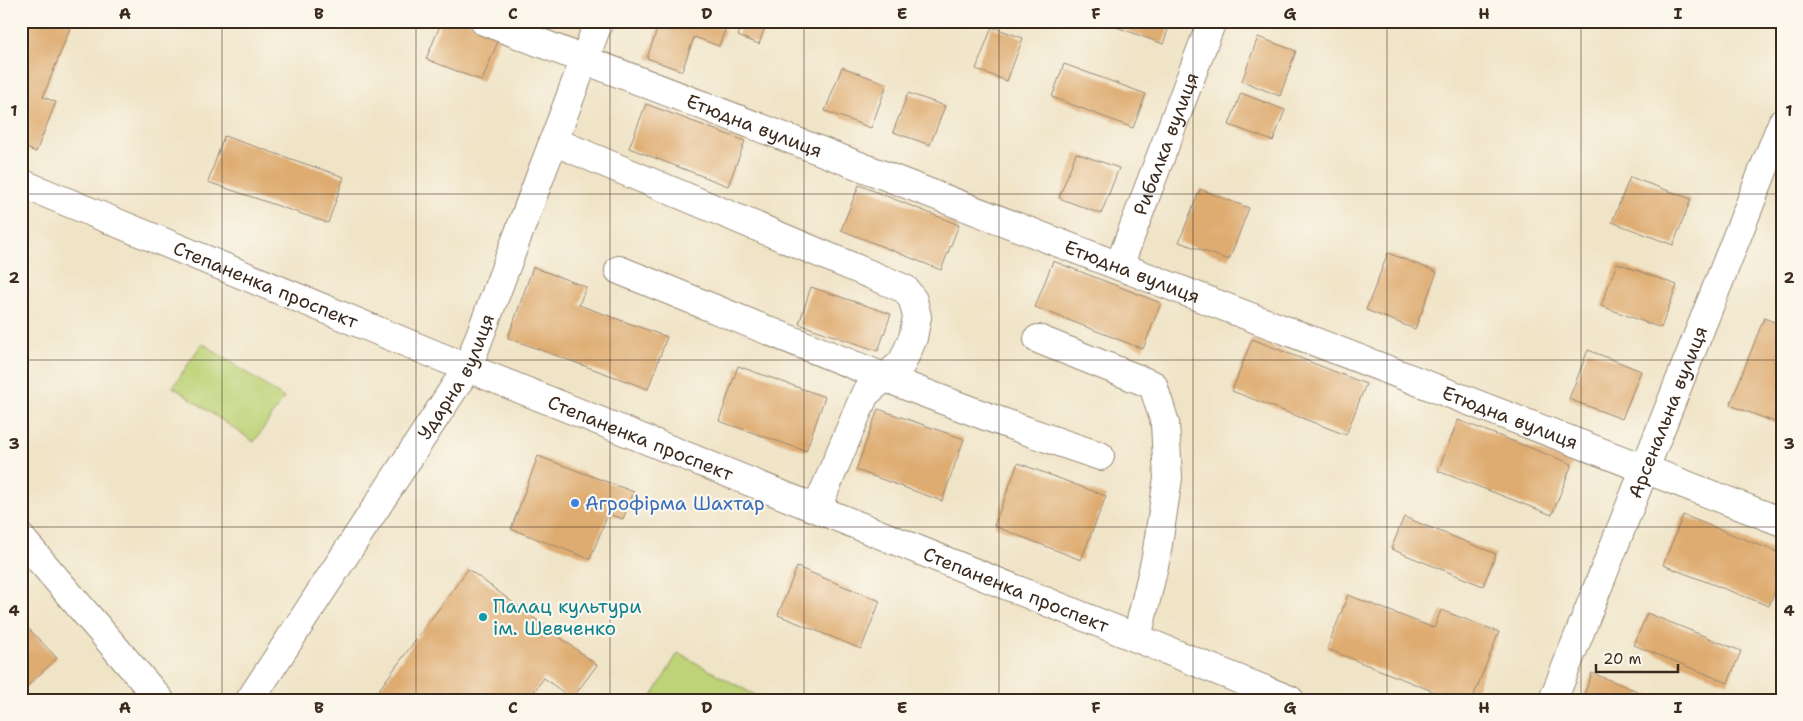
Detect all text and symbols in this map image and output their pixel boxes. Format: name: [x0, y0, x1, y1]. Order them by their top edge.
text: A: [119, 3, 131, 24]
text: B: [314, 3, 324, 24]
text: C: [508, 3, 518, 24]
text: D: [701, 3, 713, 24]
text: E: [897, 3, 907, 24]
text: F: [1091, 3, 1101, 24]
text: G: [1284, 3, 1297, 24]
text: H: [1478, 3, 1490, 24]
text: I: [1674, 3, 1683, 24]
street label: Рибалка вулиця: [1127, 69, 1204, 219]
street label: Етюдна вулиця: [683, 88, 826, 163]
text: 1: [10, 100, 18, 121]
text: 1: [1785, 100, 1793, 121]
street label: Етюдна вулиця: [1061, 234, 1204, 309]
street label: Степаненка проспект: [169, 235, 362, 334]
text: 2: [8, 267, 20, 288]
text: 2: [1783, 267, 1795, 288]
street label: Ударна вулиця: [412, 310, 500, 445]
street label: Арсенальна вулиця: [1622, 322, 1713, 502]
street label: Етюдна вулиця: [1439, 380, 1581, 455]
street label: Степаненка проспект: [544, 389, 737, 487]
text: 3: [8, 433, 20, 454]
text: 3: [1783, 433, 1795, 454]
place label: Агрофірма Шахтар: [585, 491, 765, 516]
marker: Агрофірма Шахтар: [569, 497, 581, 509]
street label: Степаненка проспект: [920, 541, 1113, 639]
place label: Палац культури ім. Шевченко: [493, 594, 642, 641]
text: 4: [8, 600, 20, 621]
text: 4: [1783, 600, 1795, 621]
marker: Палац культури ім. Шевченко: [477, 611, 489, 623]
scale bar: [1596, 641, 1678, 673]
text: 20 m: [1603, 649, 1642, 669]
text: A: [119, 697, 131, 718]
text: B: [314, 697, 324, 718]
text: C: [508, 697, 518, 718]
text: D: [701, 697, 713, 718]
text: E: [897, 697, 907, 718]
text: F: [1091, 697, 1101, 718]
text: G: [1284, 697, 1297, 718]
text: H: [1478, 697, 1490, 718]
text: I: [1674, 697, 1683, 718]

